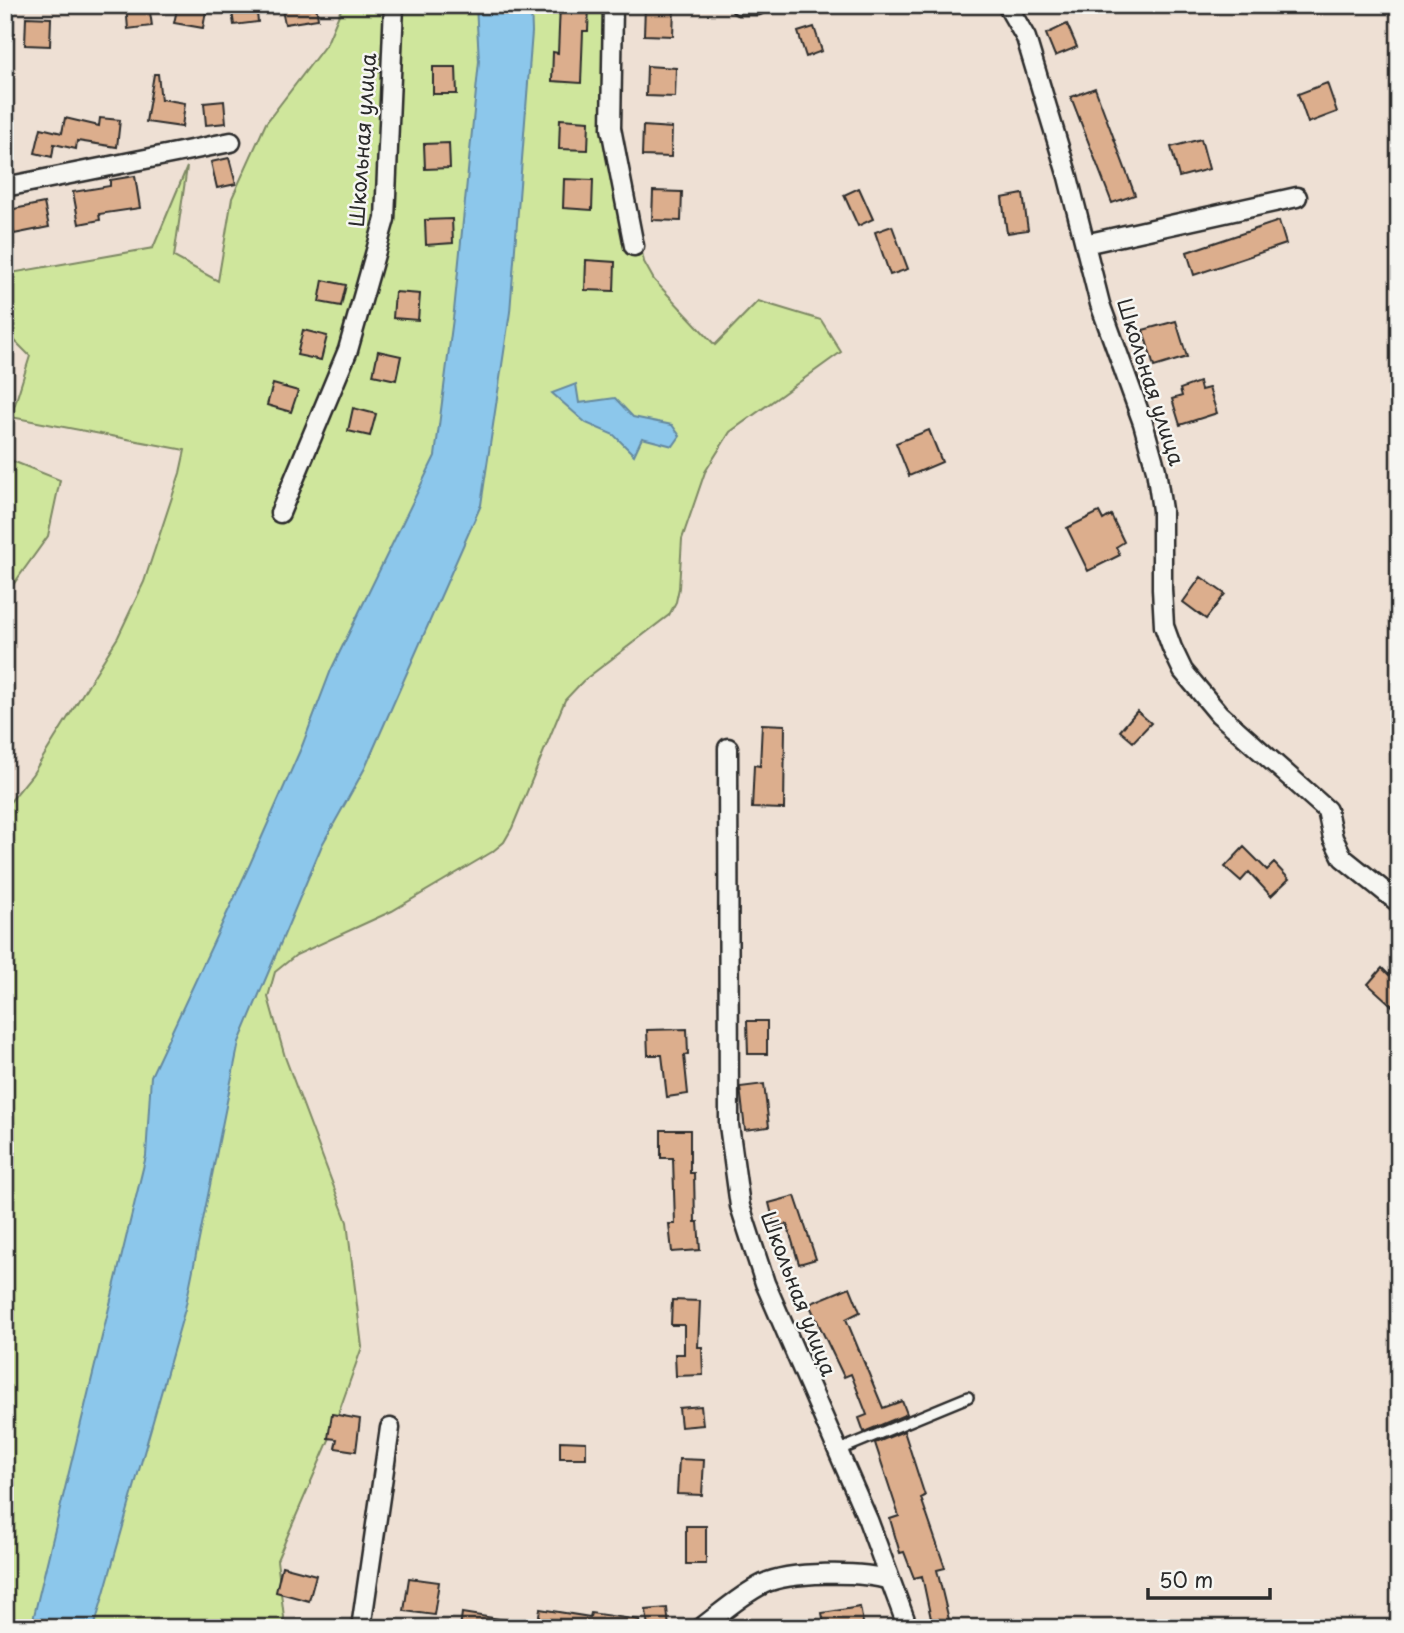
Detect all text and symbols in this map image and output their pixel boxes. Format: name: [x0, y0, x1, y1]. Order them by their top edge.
street label: Школьная улица: [339, 51, 383, 228]
street label: Школьная улица: [1110, 294, 1194, 470]
street label: Школьная улица: [754, 1206, 846, 1381]
scale bar: [1148, 1556, 1271, 1600]
text: 50 m: [1159, 1563, 1213, 1595]

